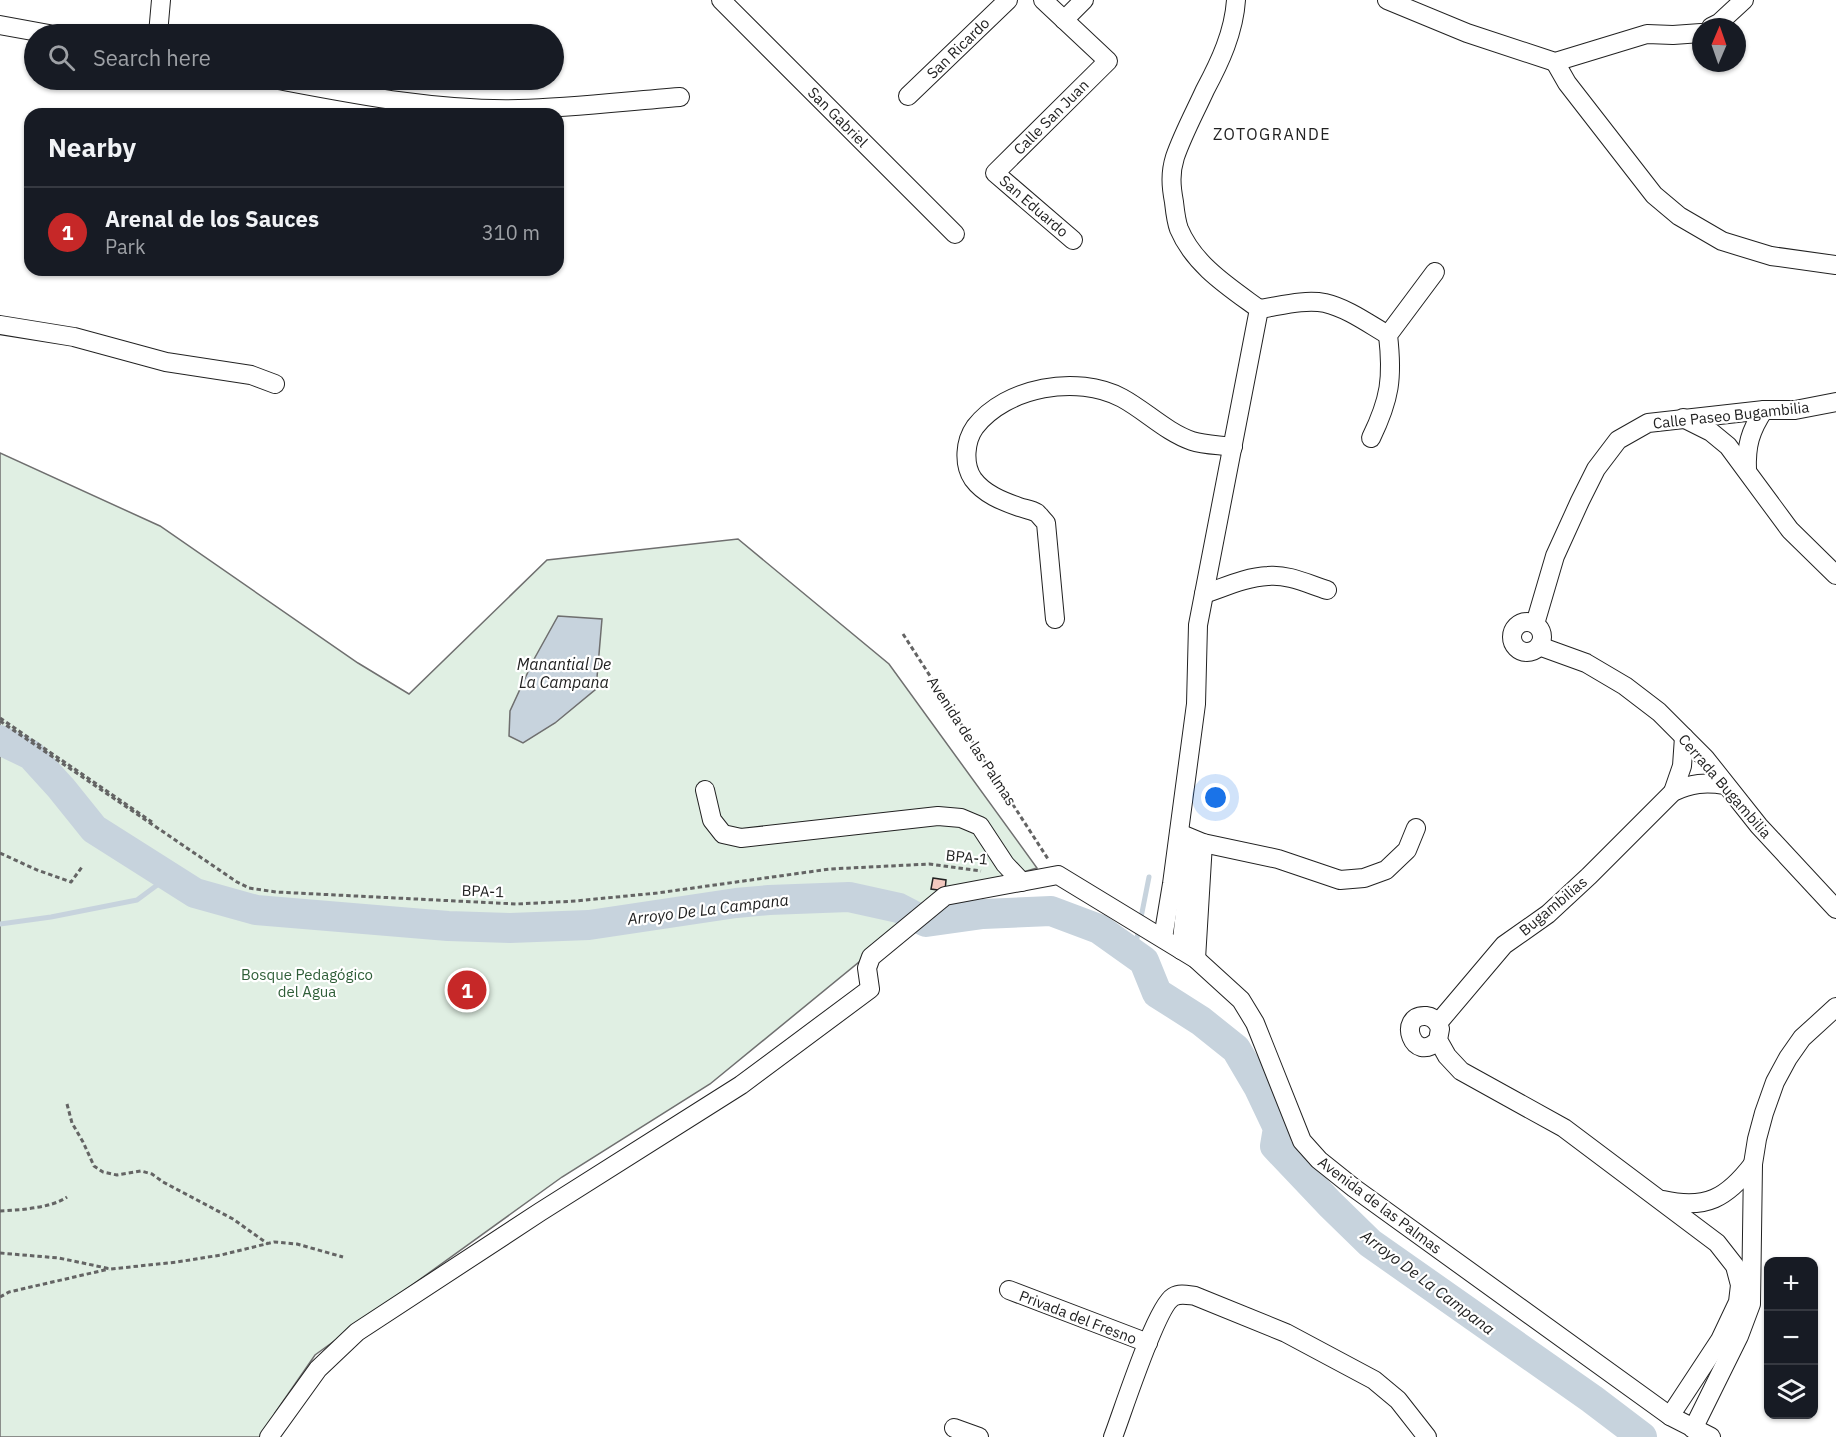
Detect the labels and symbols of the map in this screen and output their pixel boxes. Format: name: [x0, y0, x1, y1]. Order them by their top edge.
street label: San Ricardo: [923, 13, 993, 83]
north arrow: [1692, 18, 1746, 72]
street label: Calle San Juan: [1009, 75, 1093, 159]
street label: San Gabriel: [804, 83, 872, 151]
district label: ZOTOGRANDE: [1213, 124, 1331, 144]
street label: San Eduardo: [996, 171, 1072, 241]
street label: Calle Paseo Bugambilia: [1652, 397, 1810, 433]
water label: Manantial De La Campana: [517, 654, 611, 692]
street label: Avenida de las Palmas: [923, 673, 1021, 809]
street label: Cerrada Bugambilia: [1674, 730, 1776, 842]
your location: [1201, 783, 1230, 812]
street label: BPA-1: [945, 845, 989, 869]
street label: Bugambilias: [1515, 872, 1591, 940]
street label: BPA-1: [461, 881, 505, 901]
water label: Arroyo De La Campana: [625, 889, 790, 929]
park label: Bosque Pedagógico del Agua: [241, 965, 373, 1001]
pin: 1: [448, 968, 486, 1012]
street label: Avenida de las Palmas: [1314, 1152, 1446, 1258]
water label: Arroyo De La Campana: [1356, 1225, 1499, 1339]
street label: Privada del Fresno: [1017, 1286, 1139, 1348]

